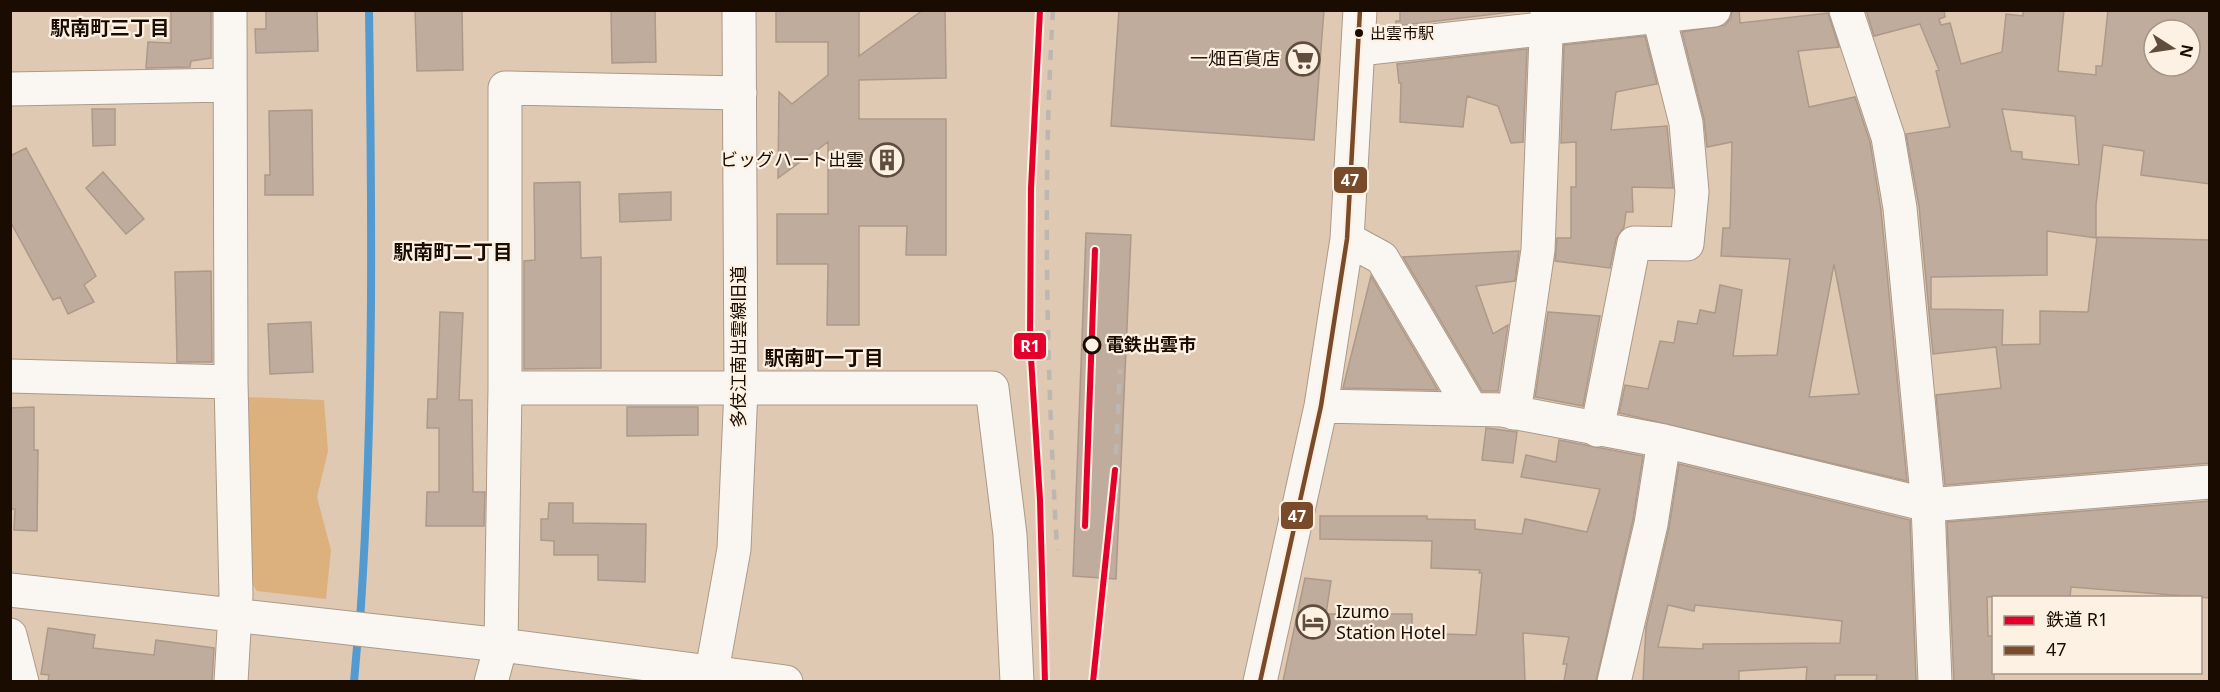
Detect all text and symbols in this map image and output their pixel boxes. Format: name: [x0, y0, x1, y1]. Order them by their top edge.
district label: 駅南町三丁目: [50, 14, 170, 41]
north arrow: [2142, 18, 2202, 78]
place label: 出雲市駅: [1370, 22, 1434, 44]
marker: 出雲市駅: [1353, 27, 1365, 39]
supermarket icon: 一畑百貨店: [1285, 41, 1321, 77]
text: N: [2175, 42, 2199, 60]
place label: 一畑百貨店: [1190, 46, 1280, 70]
building icon: ビッグハート出雲: [869, 142, 905, 178]
place label: ビッグハート出雲: [720, 147, 864, 171]
line badge: 47: [1333, 166, 1368, 194]
text: 47: [1341, 169, 1359, 191]
district label: 駅南町二丁目: [393, 238, 513, 265]
street label: 多伎江南出雲線旧道: [726, 266, 750, 428]
line badge: R1: [1013, 332, 1047, 360]
place label: 電鉄出雲市: [1106, 332, 1196, 356]
text: R1: [1020, 335, 1040, 357]
marker: 電鉄出雲市: [1083, 336, 1101, 354]
district label: 駅南町一丁目: [764, 344, 884, 371]
line badge: 47: [1280, 501, 1314, 530]
text: 47: [1288, 505, 1306, 527]
legend: [1992, 596, 2202, 674]
place label: Izumo Station Hotel: [1336, 599, 1446, 644]
hotel icon: Izumo Station Hotel: [1295, 604, 1331, 640]
text: 鉄道 R1: [2046, 607, 2108, 631]
text: 47: [2046, 637, 2067, 661]

